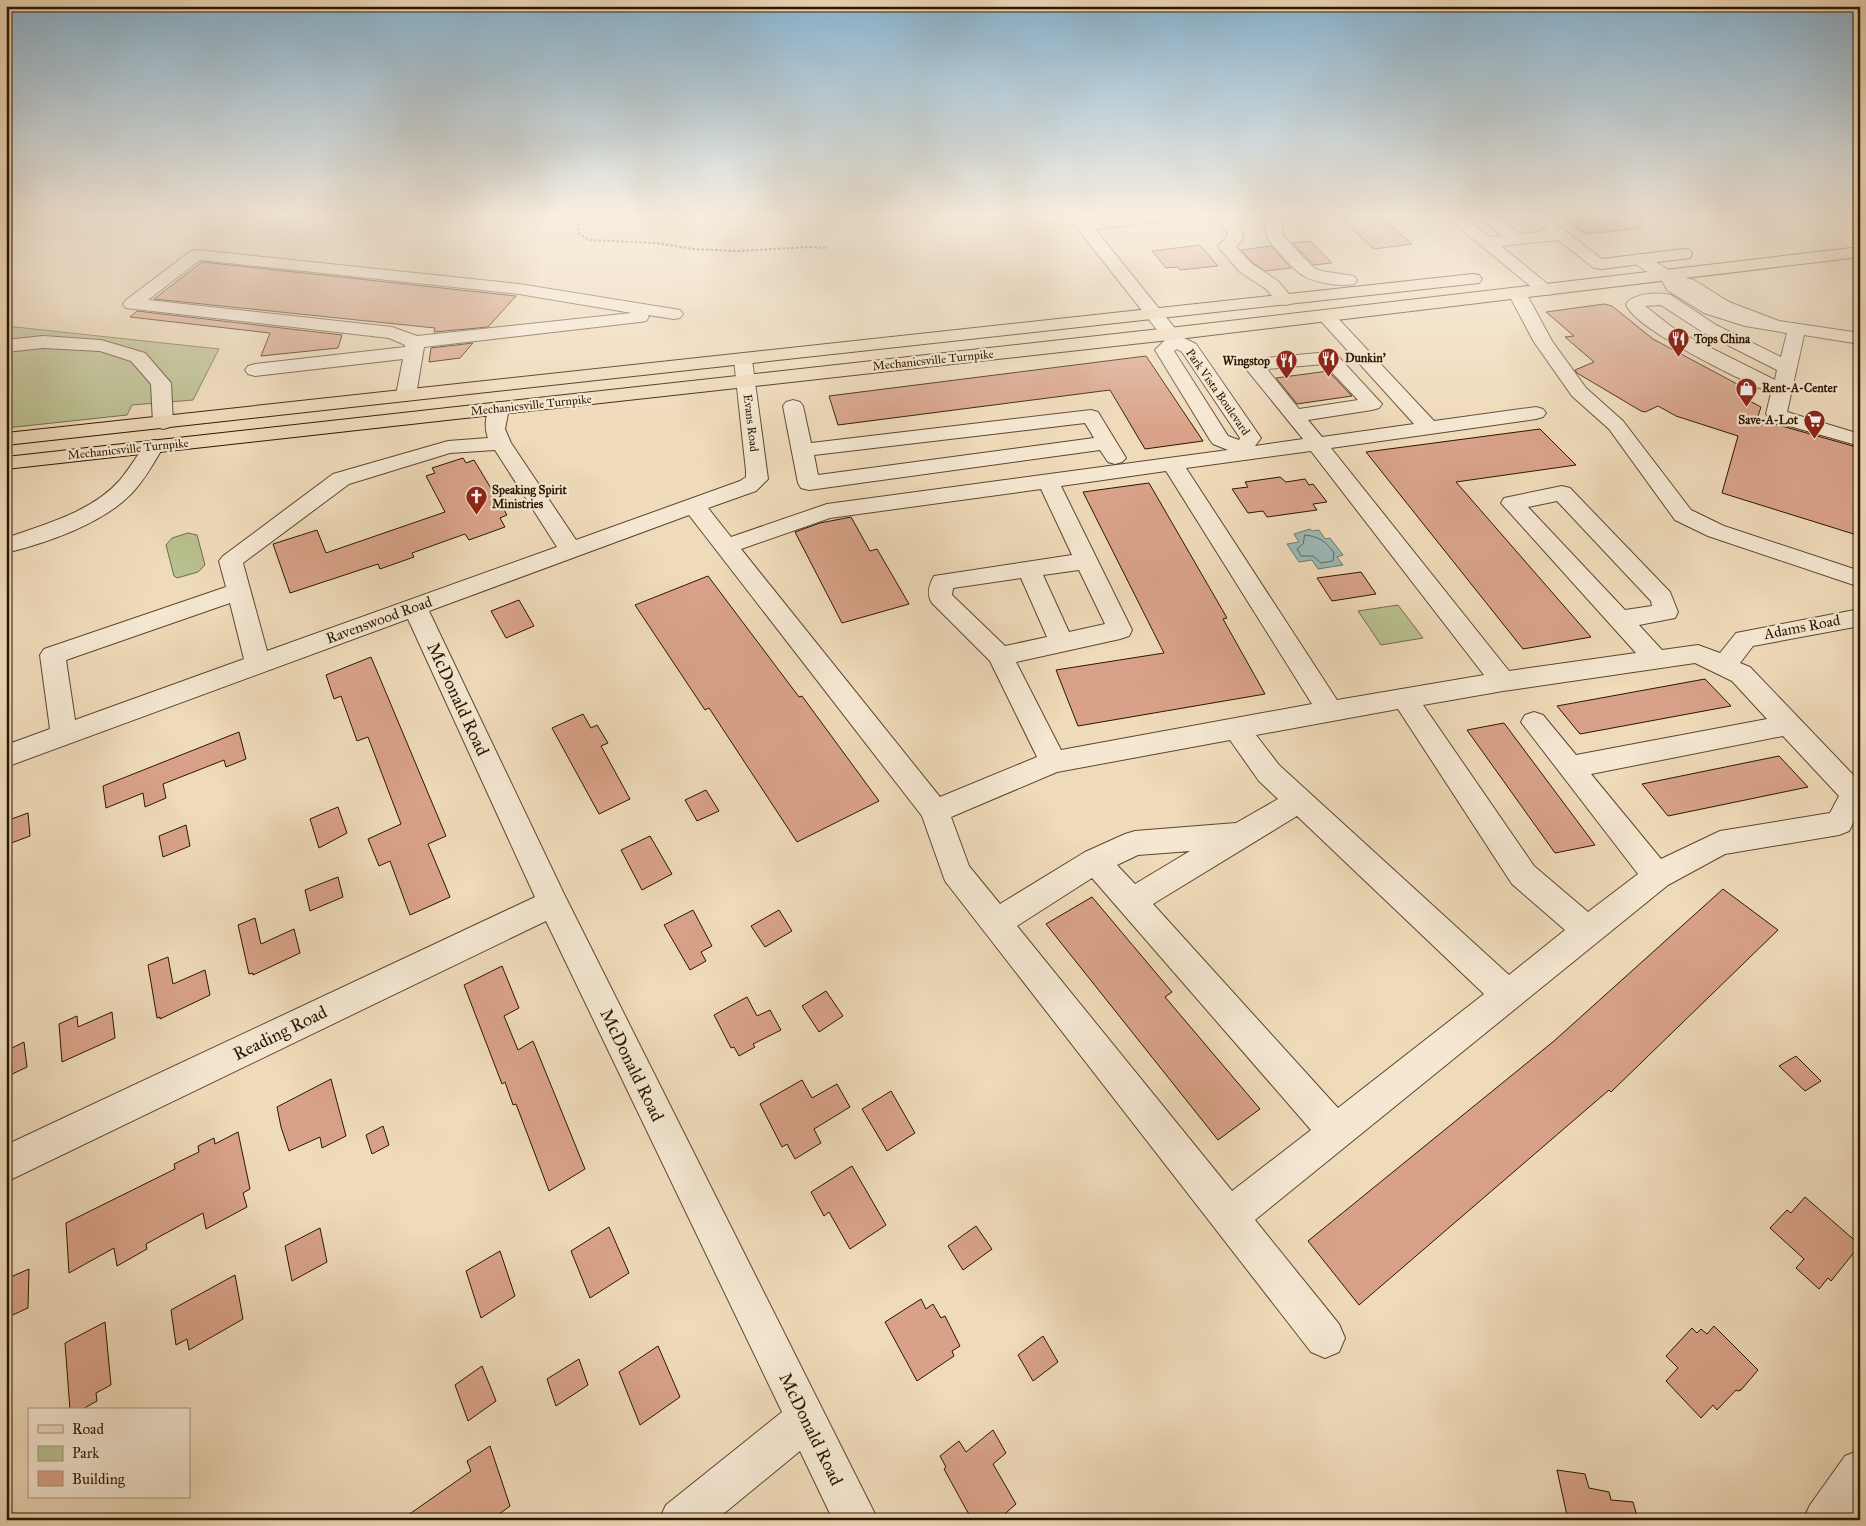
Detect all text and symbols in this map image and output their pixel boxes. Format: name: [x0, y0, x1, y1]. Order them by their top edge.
restaurant icon: Tops China: [1666, 327, 1690, 358]
place label: Tops China: [1693, 332, 1751, 347]
street label: Park Vista Boulevard: [1183, 346, 1253, 438]
restaurant icon: Dunkin': [1317, 346, 1341, 377]
street label: Mechanicsville Turnpike: [872, 347, 994, 373]
restaurant icon: Wingstop: [1274, 349, 1298, 380]
place label: Dunkin': [1345, 351, 1386, 365]
place label: Wingstop: [1222, 354, 1270, 369]
shop icon: Rent-A-Center: [1734, 376, 1758, 407]
place label: Rent-A-Center: [1762, 381, 1838, 395]
street label: Mechanicsville Turnpike: [470, 392, 592, 418]
street label: Evans Road: [741, 393, 761, 453]
supermarket icon: Save-A-Lot: [1802, 408, 1826, 439]
place label: Save-A-Lot: [1738, 413, 1799, 427]
street label: Mechanicsville Turnpike: [67, 436, 189, 462]
place label: Speaking Spirit Ministries: [492, 483, 567, 511]
church icon: Speaking Spirit Ministries: [464, 485, 488, 516]
street label: Ravenswood Road: [324, 592, 435, 648]
street label: Adams Road: [1761, 611, 1842, 643]
street label: McDonald Road: [422, 639, 494, 759]
street label: Reading Road: [229, 1001, 331, 1066]
street label: McDonald Road: [595, 1005, 669, 1125]
street label: McDonald Road: [774, 1369, 848, 1489]
legend: [28, 1408, 190, 1498]
text: Road: [72, 1420, 104, 1438]
text: Park: [72, 1444, 99, 1462]
text: Building: [72, 1470, 126, 1488]

